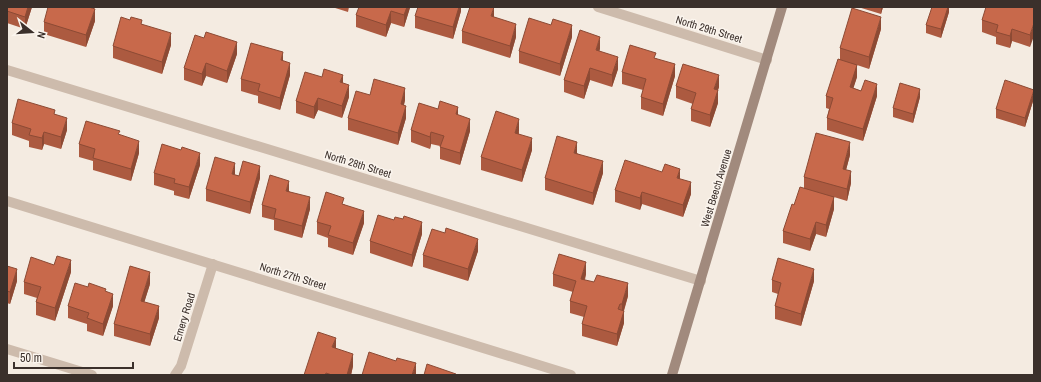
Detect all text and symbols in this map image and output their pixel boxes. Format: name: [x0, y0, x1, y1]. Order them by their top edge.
north arrow: [12, 12, 52, 52]
street label: North 29th Street: [674, 12, 744, 46]
text: N: [34, 30, 49, 40]
street label: North 28th Street: [323, 147, 393, 181]
street label: West Beech Avenue: [697, 147, 735, 229]
street label: North 27th Street: [258, 259, 328, 293]
street label: Emery Road: [170, 291, 198, 343]
scale bar: [14, 344, 133, 370]
text: 50 m: [20, 350, 42, 366]

